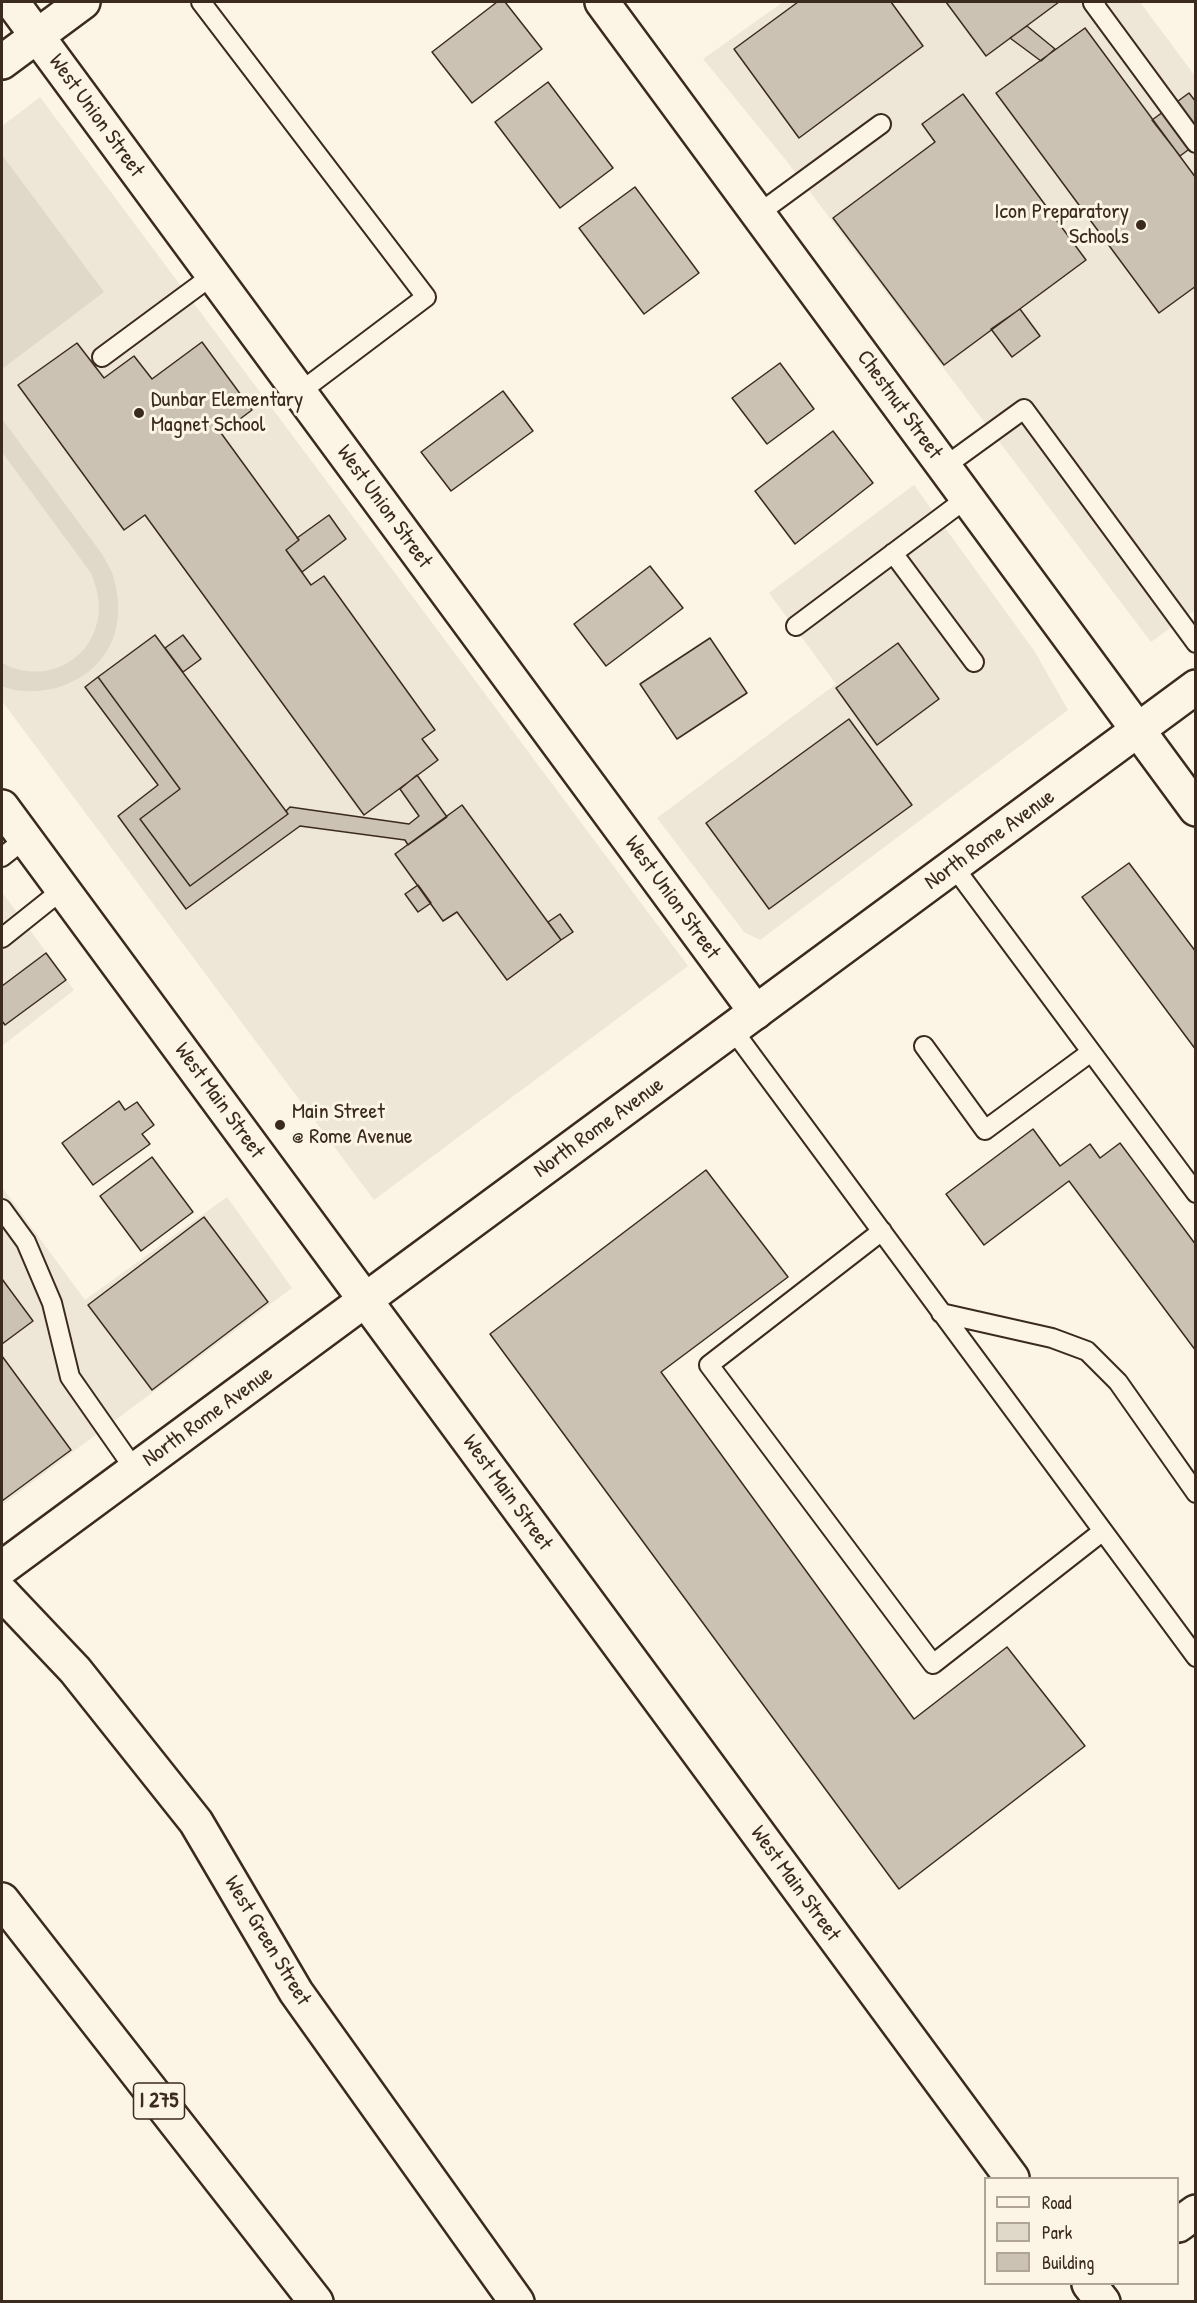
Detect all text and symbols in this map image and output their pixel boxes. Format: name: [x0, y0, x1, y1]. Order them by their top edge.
street label: West Union Street: [43, 49, 149, 183]
place label: Icon Preparatory Schools: [994, 199, 1129, 250]
marker: Icon Preparatory Schools: [1134, 218, 1148, 232]
street label: Chestnut Street: [851, 345, 947, 465]
place label: Dunbar Elementary Magnet School: [151, 387, 303, 439]
marker: Dunbar Elementary Magnet School: [132, 406, 146, 420]
street label: West Union Street: [331, 440, 437, 574]
street label: North Rome Avenue: [920, 784, 1060, 896]
street label: West Union Street: [619, 831, 725, 965]
street label: West Main Street: [168, 1038, 270, 1164]
street label: North Rome Avenue: [529, 1072, 669, 1184]
place label: Main Street @ Rome Avenue: [292, 1099, 413, 1150]
marker: Main Street @ Rome Avenue: [273, 1118, 287, 1132]
street label: North Rome Avenue: [138, 1361, 278, 1473]
street label: West Main Street: [456, 1430, 558, 1556]
street label: West Main Street: [744, 1821, 846, 1947]
street label: West Green Street: [218, 1872, 316, 2010]
road number: I 275: [134, 2083, 184, 2119]
legend: [984, 2177, 1179, 2285]
text: Road: [1042, 2190, 1072, 2215]
text: Park: [1042, 2220, 1072, 2245]
text: Building: [1042, 2250, 1094, 2275]

